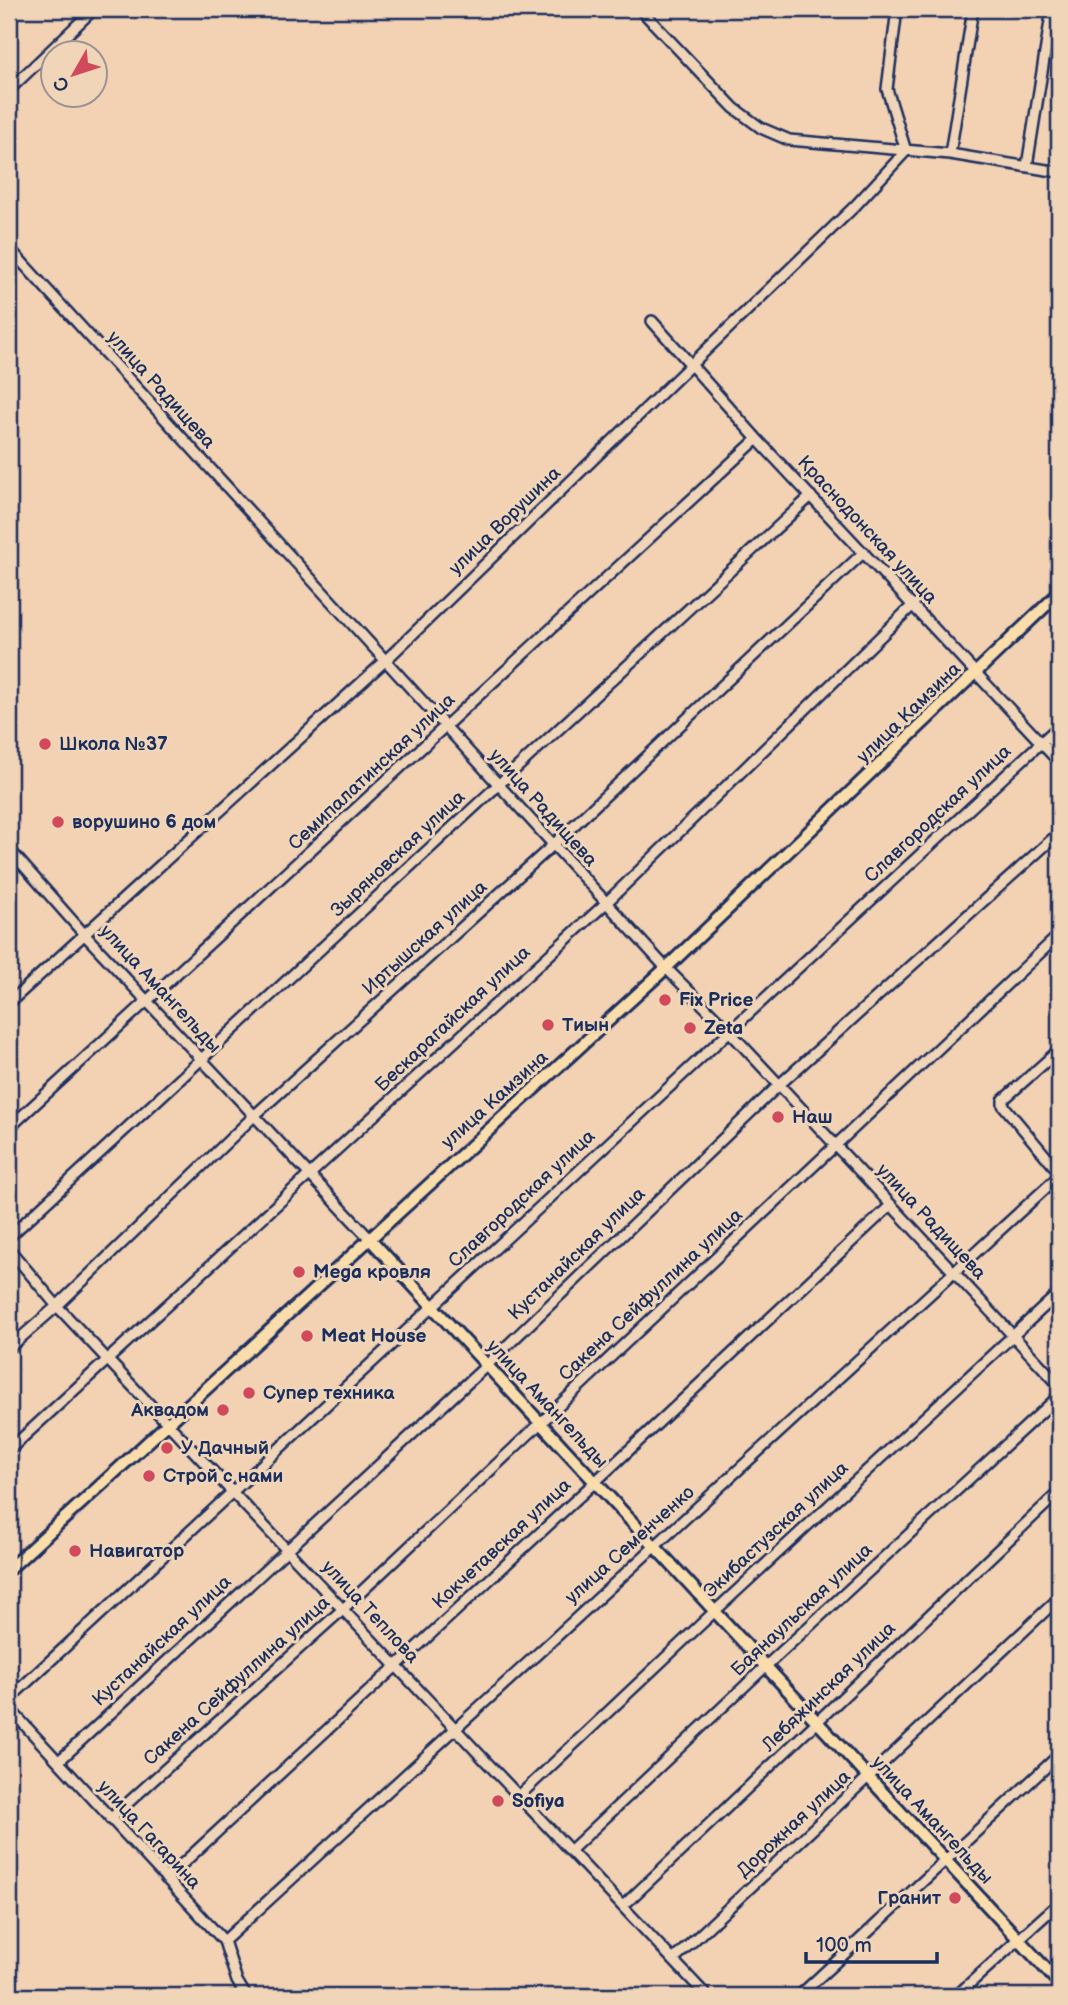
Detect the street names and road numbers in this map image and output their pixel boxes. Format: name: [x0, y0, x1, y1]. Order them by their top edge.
street label: улица Радищева: [102, 326, 220, 454]
street label: Краснодонская улица: [792, 451, 942, 609]
street label: улица Ворушина: [444, 462, 566, 580]
street label: улица Камзина: [852, 658, 966, 768]
street label: Семипалатинская улица: [284, 689, 460, 855]
street label: Славгородская улица: [860, 740, 1016, 888]
street label: улица Радищева: [484, 744, 602, 872]
street label: Зыряновская улица: [326, 786, 470, 922]
street label: Иртышская улица: [358, 876, 492, 1000]
street label: улица Амангельды: [95, 920, 225, 1058]
street label: Бескарагайская улица: [371, 941, 535, 1097]
street label: улица Камзина: [437, 1046, 553, 1154]
street label: Славгородская улица: [444, 1125, 600, 1273]
street label: улица Радищева: [871, 1159, 991, 1285]
street label: Кустанайская улица: [504, 1183, 650, 1325]
street label: Сакена Сейфуллина улица: [554, 1204, 748, 1386]
street label: улица Амангельды: [482, 1335, 612, 1473]
street label: Экибастузская улица: [699, 1457, 853, 1603]
street label: Кокчетавская улица: [428, 1474, 576, 1614]
street label: улица Семенченко: [561, 1481, 699, 1609]
street label: Баянаульская улица: [727, 1539, 877, 1681]
street label: улица Теплова: [317, 1556, 423, 1668]
street label: Кустанайская улица: [88, 1571, 236, 1711]
street label: Сакена Сейфуллина улица: [139, 1591, 335, 1771]
street label: Лебяжинская улица: [757, 1617, 901, 1757]
street label: улица Амангельды: [867, 1751, 997, 1889]
street label: Дорожная улица: [732, 1765, 856, 1883]
street label: улица Гагарина: [93, 1776, 205, 1894]

